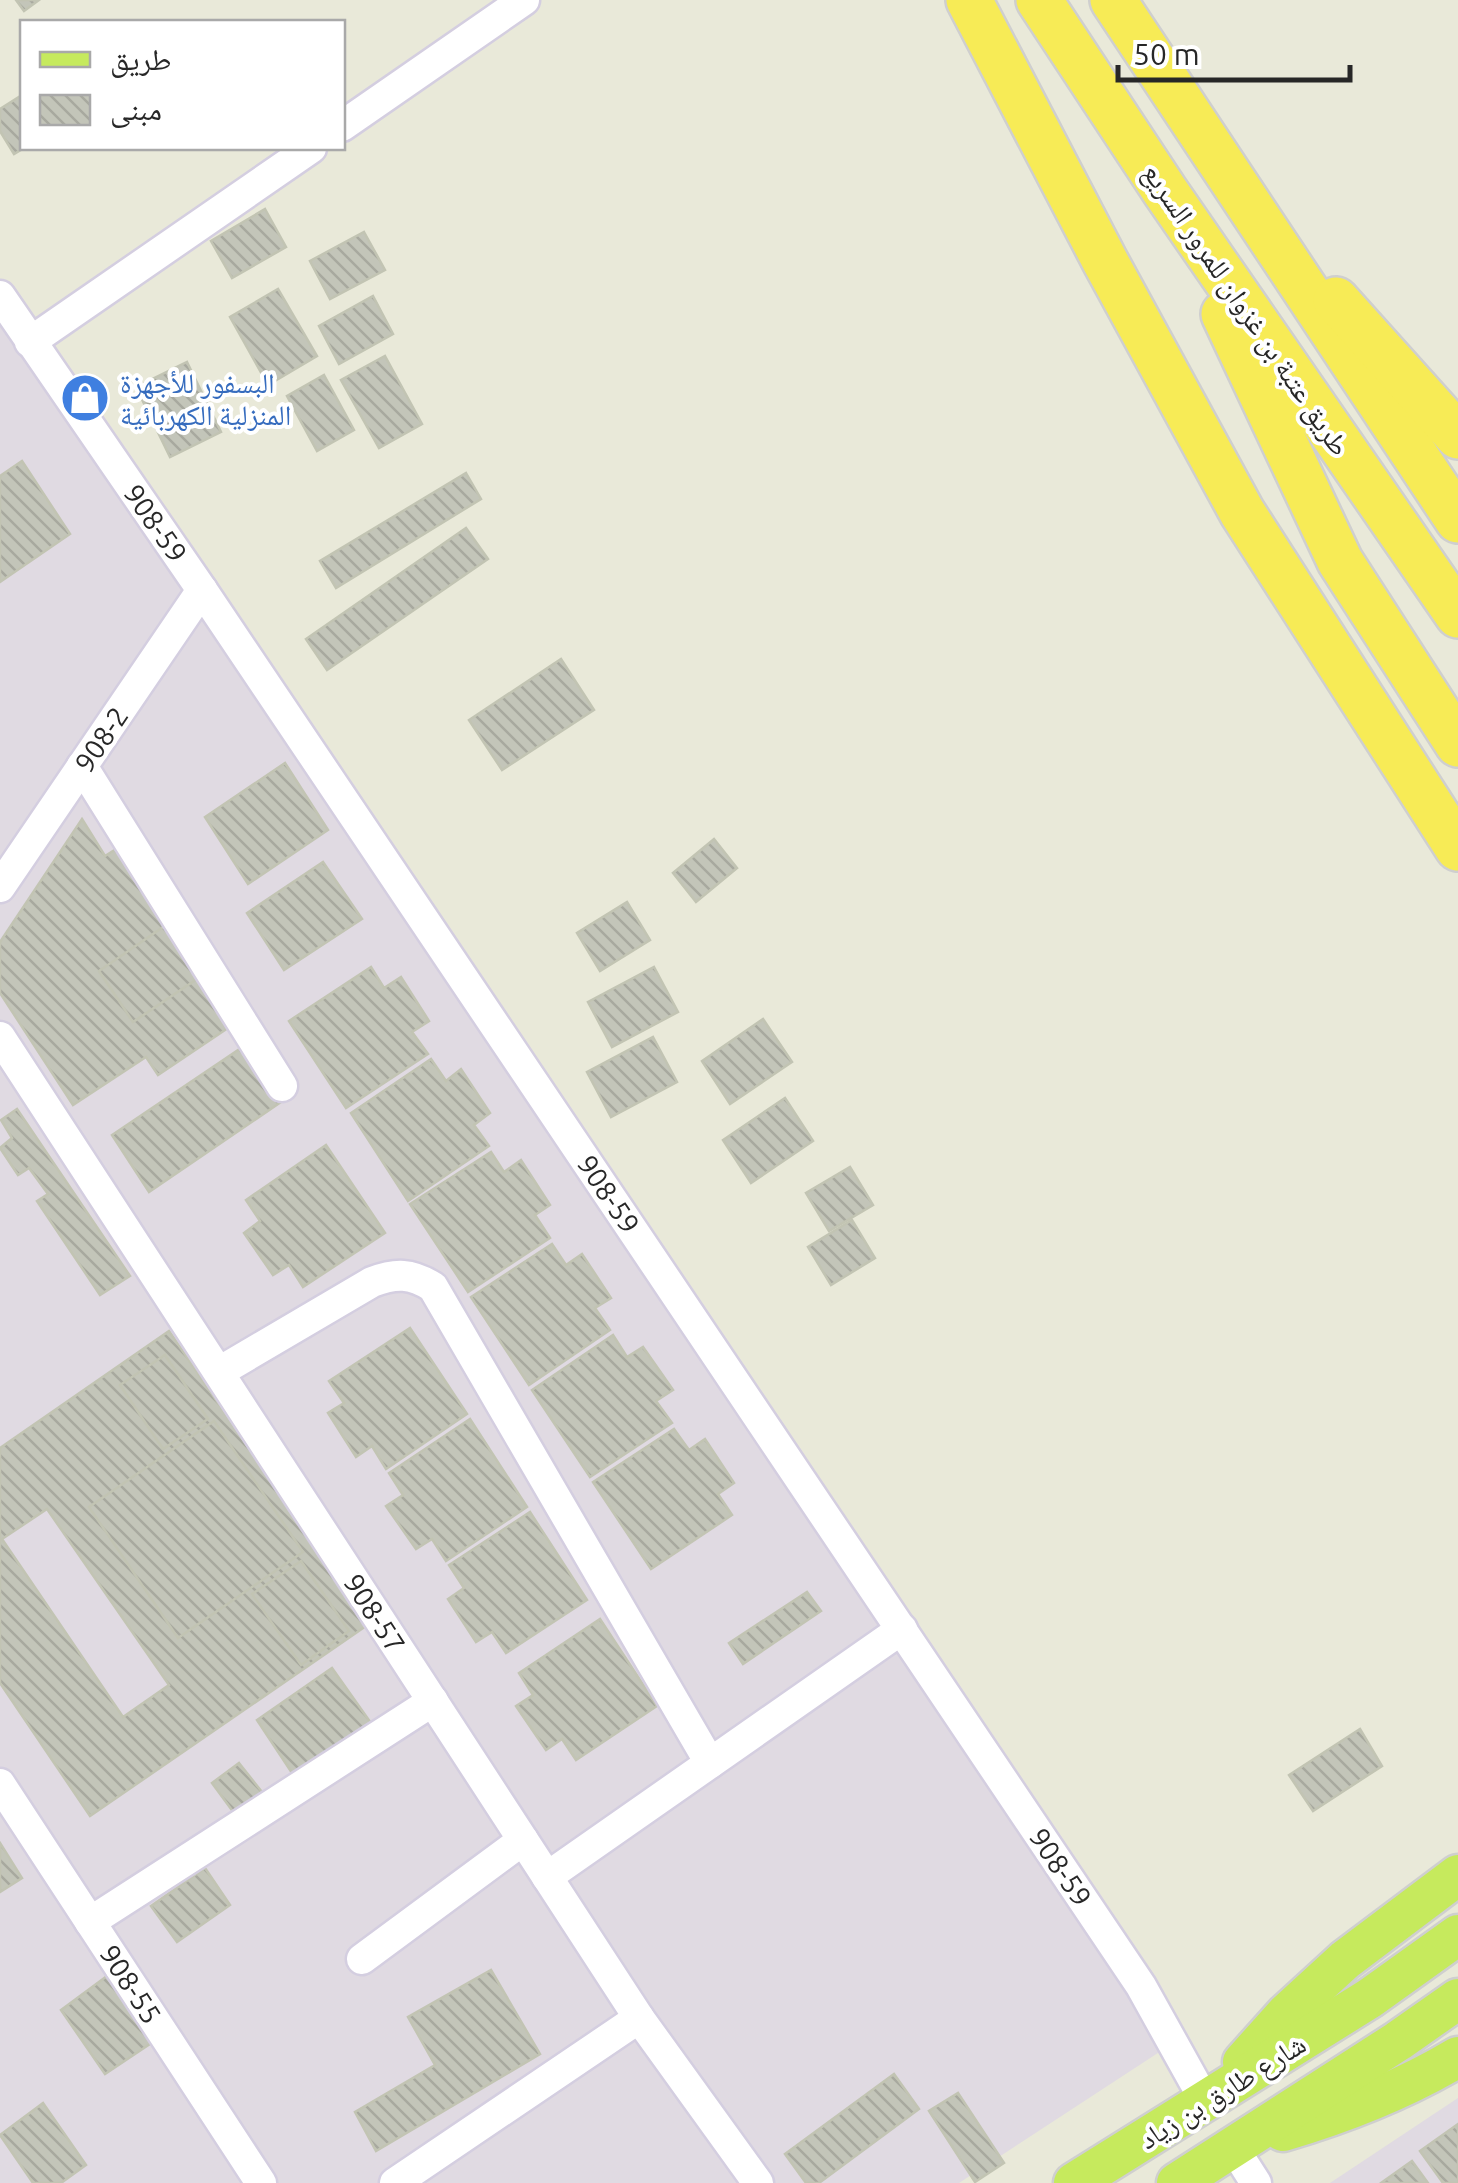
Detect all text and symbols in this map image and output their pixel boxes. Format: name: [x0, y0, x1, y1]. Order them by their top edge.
legend: [20, 20, 345, 150]
scale bar: [1118, 20, 1350, 82]
text: 50 m: [1133, 37, 1200, 71]
text: طريق: [110, 42, 171, 78]
text: مبنى: [110, 92, 162, 128]
street label: طريق عتبة بن غزوان للمرور السريع: [1135, 157, 1356, 462]
place label: البسفور للأجهزة المنزلية الكهربائية: [120, 367, 291, 431]
shop icon: البسفور للأجهزة المنزلية الكهربائية: [59, 372, 111, 424]
street label: 908-59: [118, 478, 194, 568]
street label: 908-2: [68, 701, 134, 777]
street label: 908-59: [572, 1149, 646, 1239]
street label: 908-57: [338, 1568, 412, 1658]
street label: 908-59: [1024, 1822, 1098, 1912]
street label: 908-55: [94, 1939, 168, 2029]
street label: شارع طارق بن زياد: [1133, 2027, 1312, 2157]

